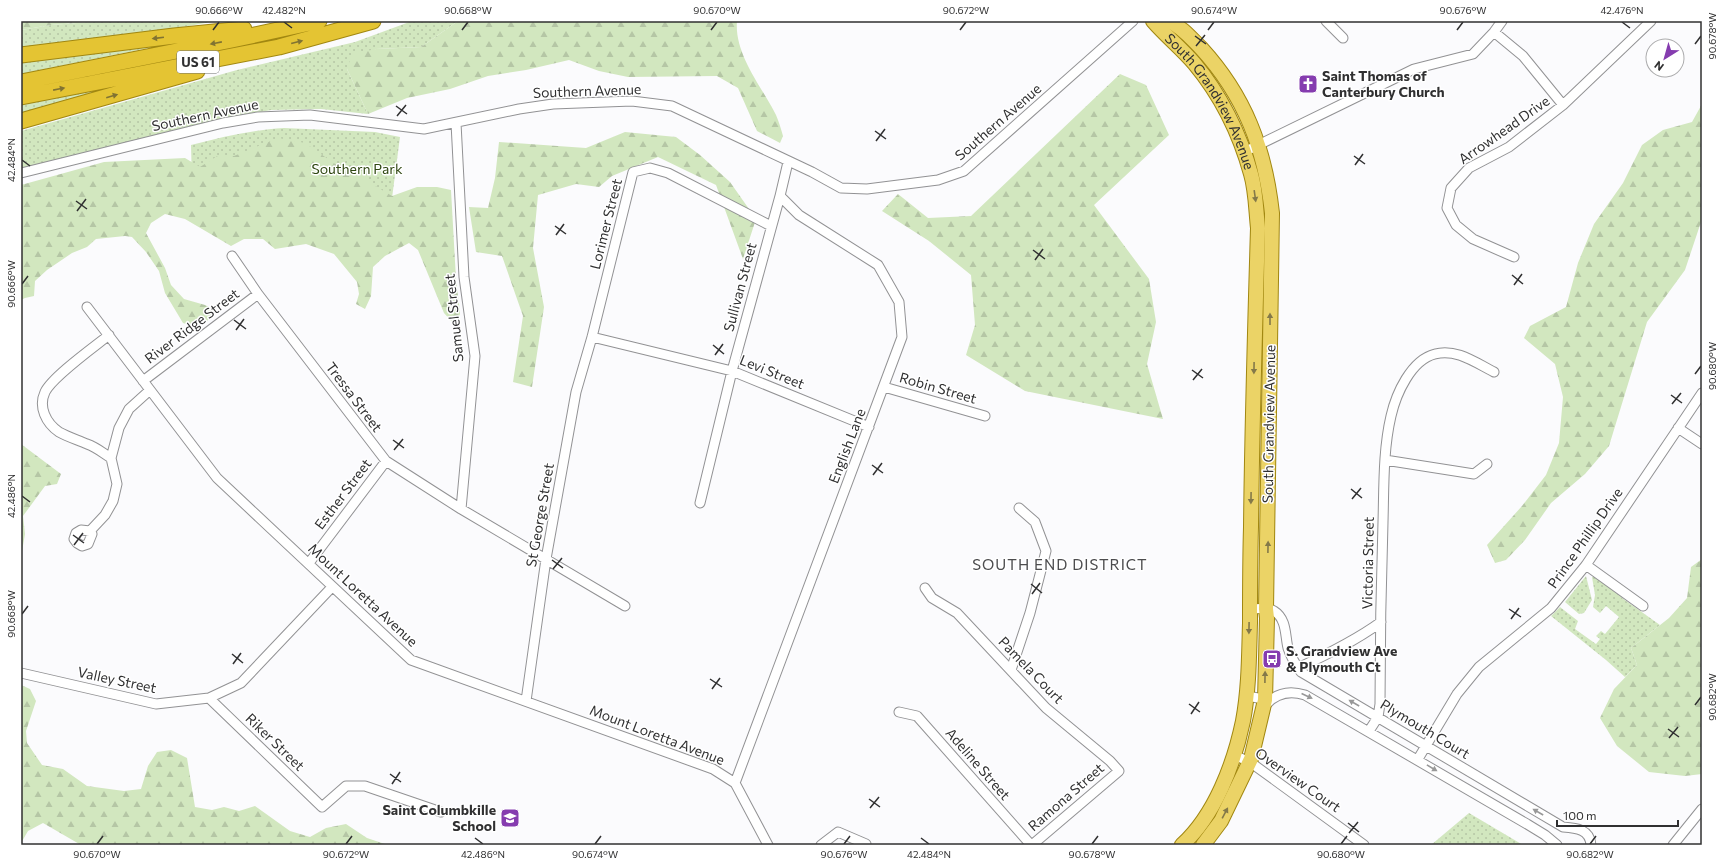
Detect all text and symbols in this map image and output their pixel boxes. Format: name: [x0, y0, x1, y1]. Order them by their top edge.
text: 90.666°W: [195, 4, 243, 16]
text: 42.482°N: [262, 4, 306, 16]
text: 90.668°W: [444, 4, 492, 16]
text: 90.670°W: [693, 4, 741, 16]
text: 90.672°W: [943, 4, 989, 16]
text: 90.674°W: [1191, 4, 1237, 16]
text: 90.676°W: [1440, 4, 1486, 16]
text: 42.476°N: [1601, 4, 1643, 16]
text: 90.678°W: [1706, 13, 1718, 59]
street label: South Grandview Avenue: [1162, 30, 1258, 172]
one-way arrow: [152, 34, 164, 41]
north arrow: [1645, 38, 1685, 78]
one-way arrow: [290, 39, 303, 45]
one-way arrow: [210, 41, 222, 47]
road number: US 61: [177, 51, 219, 73]
text: N: [1651, 59, 1666, 74]
place label: Saint Thomas of Canterbury Church: [1322, 67, 1445, 100]
church icon: Saint Thomas of Canterbury Church: [1297, 73, 1319, 95]
street label: Southern Avenue: [532, 80, 642, 101]
street label: Southern Avenue: [951, 80, 1044, 164]
one-way arrow: [53, 85, 65, 91]
street label: Arrowhead Drive: [1455, 92, 1553, 167]
one-way arrow: [107, 93, 119, 99]
street label: Southern Avenue: [150, 95, 260, 134]
text: 42.484°N: [5, 138, 17, 182]
park label: Southern Park: [311, 160, 403, 177]
street label: Lorimer Street: [586, 176, 625, 271]
one-way arrow: [1252, 190, 1258, 203]
street label: Sullivan Street: [719, 240, 760, 333]
text: 90.666°W: [5, 260, 17, 308]
street label: Samuel Street: [440, 273, 467, 363]
street label: River Ridge Street: [141, 284, 242, 367]
one-way arrow: [1267, 312, 1273, 325]
text: 90.680°W: [1706, 342, 1718, 390]
street label: South Grandview Avenue: [1259, 345, 1278, 503]
street label: Levi Street: [737, 351, 807, 392]
street label: Tressa Street: [323, 359, 386, 435]
one-way arrow: [1251, 362, 1257, 375]
street label: Robin Street: [898, 368, 979, 407]
street label: English Lane: [824, 406, 869, 486]
street label: Esther Street: [311, 455, 375, 532]
street label: St George Street: [522, 461, 557, 568]
text: 42.486°N: [5, 474, 17, 518]
street label: Prince Phillip Drive: [1544, 484, 1626, 591]
one-way arrow: [1248, 492, 1254, 505]
street label: Victoria Street: [1358, 516, 1377, 610]
street label: Mount Loretta Avenue: [305, 540, 421, 650]
one-way arrow: [1265, 540, 1271, 553]
district label: SOUTH END DISTRICT: [972, 555, 1148, 573]
text: 90.668°W: [5, 590, 17, 638]
one-way arrow: [1246, 622, 1253, 634]
street label: Pamela Court: [995, 633, 1068, 707]
place label: S. Grandview Ave & Plymouth Ct: [1286, 642, 1397, 675]
bus stop icon: S. Grandview Ave & Plymouth Ct: [1261, 648, 1283, 670]
street label: Valley Street: [76, 663, 158, 696]
one-way arrow: [1262, 670, 1268, 683]
text: 90.682°W: [1706, 673, 1718, 721]
one-way arrow: [1301, 693, 1313, 699]
street label: Plymouth Court: [1377, 695, 1473, 762]
one-way arrow: [1348, 700, 1360, 707]
street label: Mount Loretta Avenue: [587, 701, 727, 768]
street label: Riker Street: [242, 709, 309, 774]
street label: Adeline Street: [943, 724, 1014, 803]
street label: Overview Court: [1252, 744, 1344, 815]
street label: Ramona Street: [1024, 759, 1107, 834]
one-way arrow: [1426, 764, 1438, 771]
place label: Saint Columbkille School: [382, 801, 496, 834]
scale bar: [1557, 802, 1678, 828]
school or university icon: Saint Columbkille School: [499, 807, 521, 829]
one-way arrow: [1221, 807, 1228, 819]
text: 100 m: [1563, 808, 1597, 822]
one-way arrow: [1532, 809, 1544, 816]
text: 90.670°W: [73, 848, 121, 860]
text: 90.672°W: [323, 848, 369, 860]
text: 42.486°N: [461, 848, 505, 860]
text: 90.674°W: [572, 848, 618, 860]
text: 90.676°W: [821, 848, 867, 860]
text: 42.484°N: [907, 848, 951, 860]
text: 90.678°W: [1069, 848, 1115, 860]
text: 90.680°W: [1317, 848, 1365, 860]
text: 90.682°W: [1566, 848, 1614, 860]

